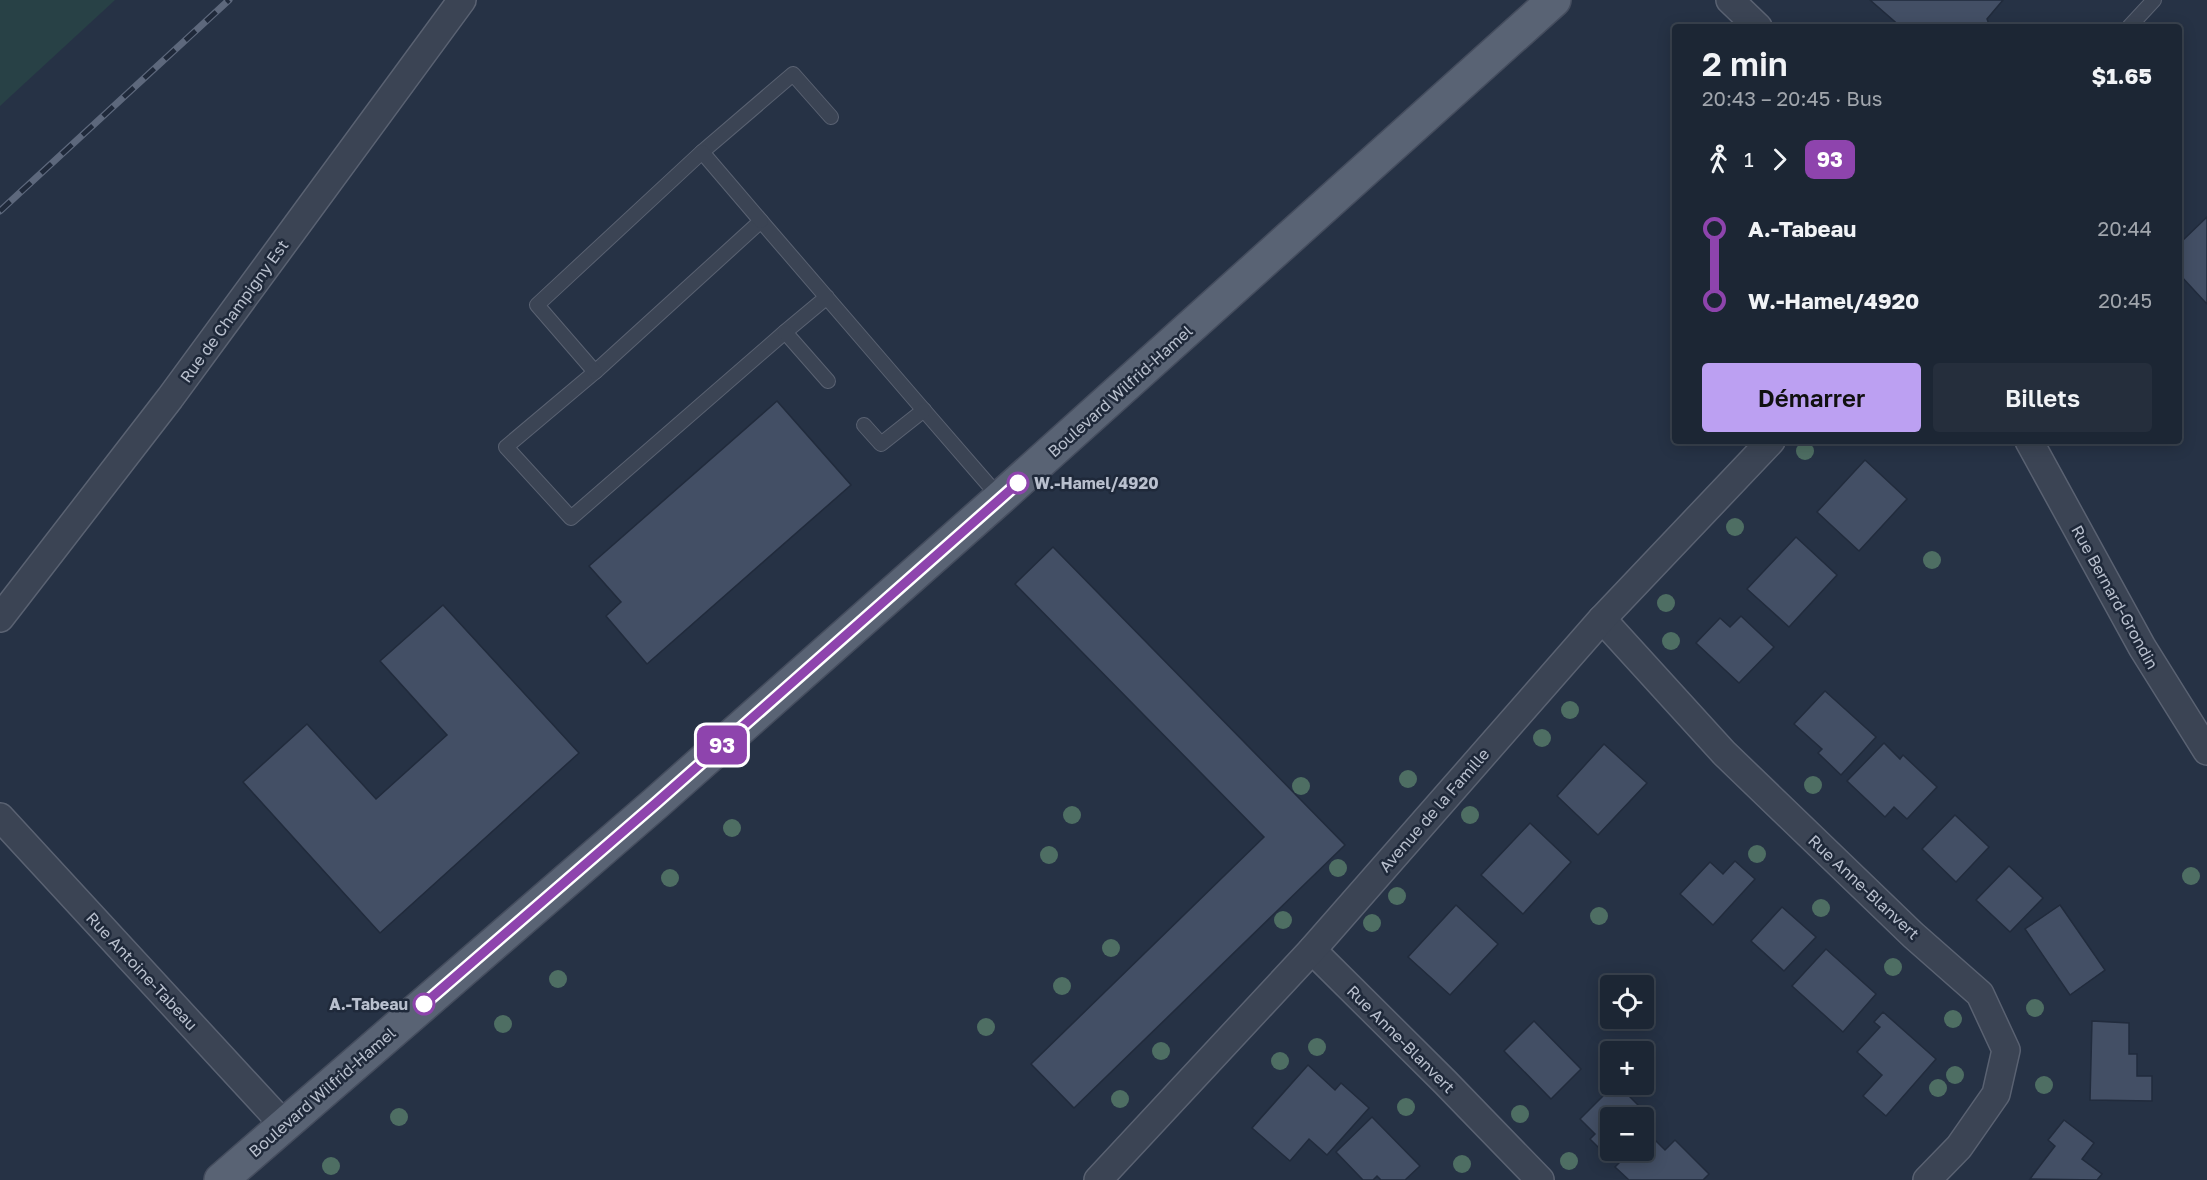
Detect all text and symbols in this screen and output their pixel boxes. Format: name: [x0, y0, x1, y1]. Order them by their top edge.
text: 2 min: [1702, 44, 1788, 83]
text: $1.65: [2091, 62, 2152, 89]
text: 20:43 – 20:45 · Bus: [1702, 86, 1882, 110]
icon: walk: [1702, 143, 1735, 176]
icon: forward: [1763, 143, 1796, 176]
text: 93: [1817, 146, 1843, 172]
text: 1: [1744, 147, 1754, 171]
text: A.-Tabeau: [1748, 215, 1856, 242]
text: 20:44: [2098, 216, 2152, 240]
street label: Rue de Champigny Est: [175, 236, 293, 386]
text: W.-Hamel/4920: [1748, 287, 1919, 314]
text: 20:45: [2098, 288, 2152, 312]
street label: Boulevard Wilfrid-Hamel: [1044, 321, 1196, 461]
button: Démarrer: [1702, 363, 1921, 432]
button: Billets: [1933, 363, 2152, 432]
marker: W.-Hamel/4920: [1007, 472, 1029, 494]
place label: W.-Hamel/4920: [1034, 473, 1159, 493]
street label: Rue Bernard-Grondin: [2067, 522, 2163, 672]
line badge: 93: [695, 726, 749, 764]
text: 93: [709, 732, 735, 758]
street label: Avenue de la Famille: [1375, 744, 1493, 876]
street label: Rue Anne-Blanvert: [1804, 830, 1924, 944]
street label: Rue Antoine-Tabeau: [82, 908, 202, 1034]
map controls: [1600, 975, 1654, 1161]
button: locate: [1600, 975, 1654, 1029]
street label: Rue Anne-Blanvert: [1343, 981, 1459, 1097]
marker: A.-Tabeau: [413, 993, 435, 1015]
place label: A.-Tabeau: [329, 994, 408, 1014]
street label: Boulevard Wilfrid-Hamel: [245, 1023, 399, 1161]
button: +: [1600, 1041, 1654, 1095]
button: −: [1600, 1107, 1654, 1161]

